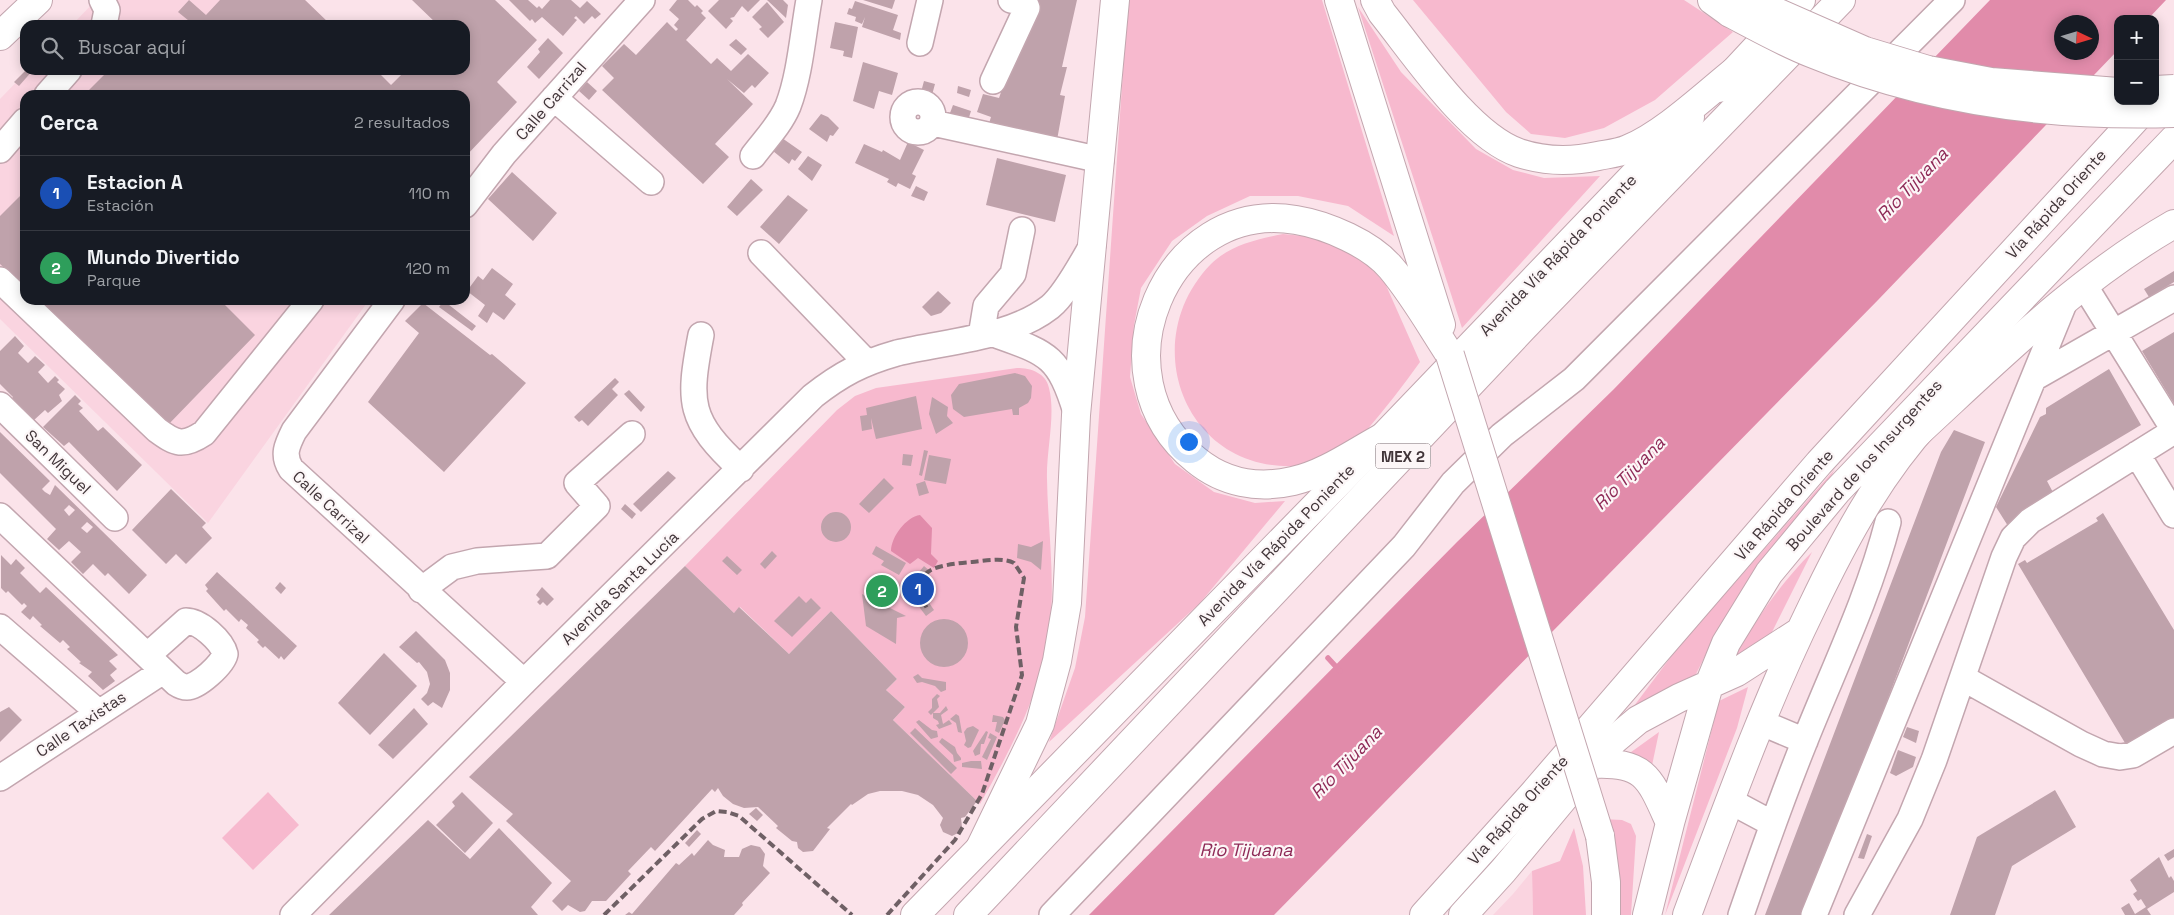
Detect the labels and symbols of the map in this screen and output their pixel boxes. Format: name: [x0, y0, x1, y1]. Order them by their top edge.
north arrow: [2054, 15, 2099, 60]
street label: Calle Carrizal: [511, 57, 591, 145]
water label: Río Tijuana: [1871, 142, 1953, 225]
street label: Vía Rápida Oriente: [2001, 145, 2111, 263]
street label: Avenida Vía Rápida Poniente: [1475, 169, 1641, 341]
street label: Boulevard de los Insurgentes: [1781, 375, 1947, 555]
street label: San Miguel: [20, 425, 96, 499]
your location: [1176, 429, 1202, 455]
water label: Río Tijuana: [1588, 431, 1670, 514]
road number: MEX 2: [1376, 444, 1430, 468]
street label: Vía Rápida Oriente: [1730, 445, 1838, 565]
street label: Avenida Vía Rápida Poniente: [1193, 459, 1359, 631]
street label: Calle Carrizal: [288, 466, 374, 548]
street label: Avenida Santa Lucía: [557, 527, 683, 649]
pin: 1: [902, 570, 934, 608]
pin: 2: [866, 572, 898, 610]
street label: Calle Taxistas: [32, 686, 130, 762]
water label: Río Tijuana: [1305, 720, 1387, 803]
street label: Vía Rápida Oriente: [1463, 751, 1573, 869]
water label: Rio Tijuana: [1199, 838, 1293, 861]

